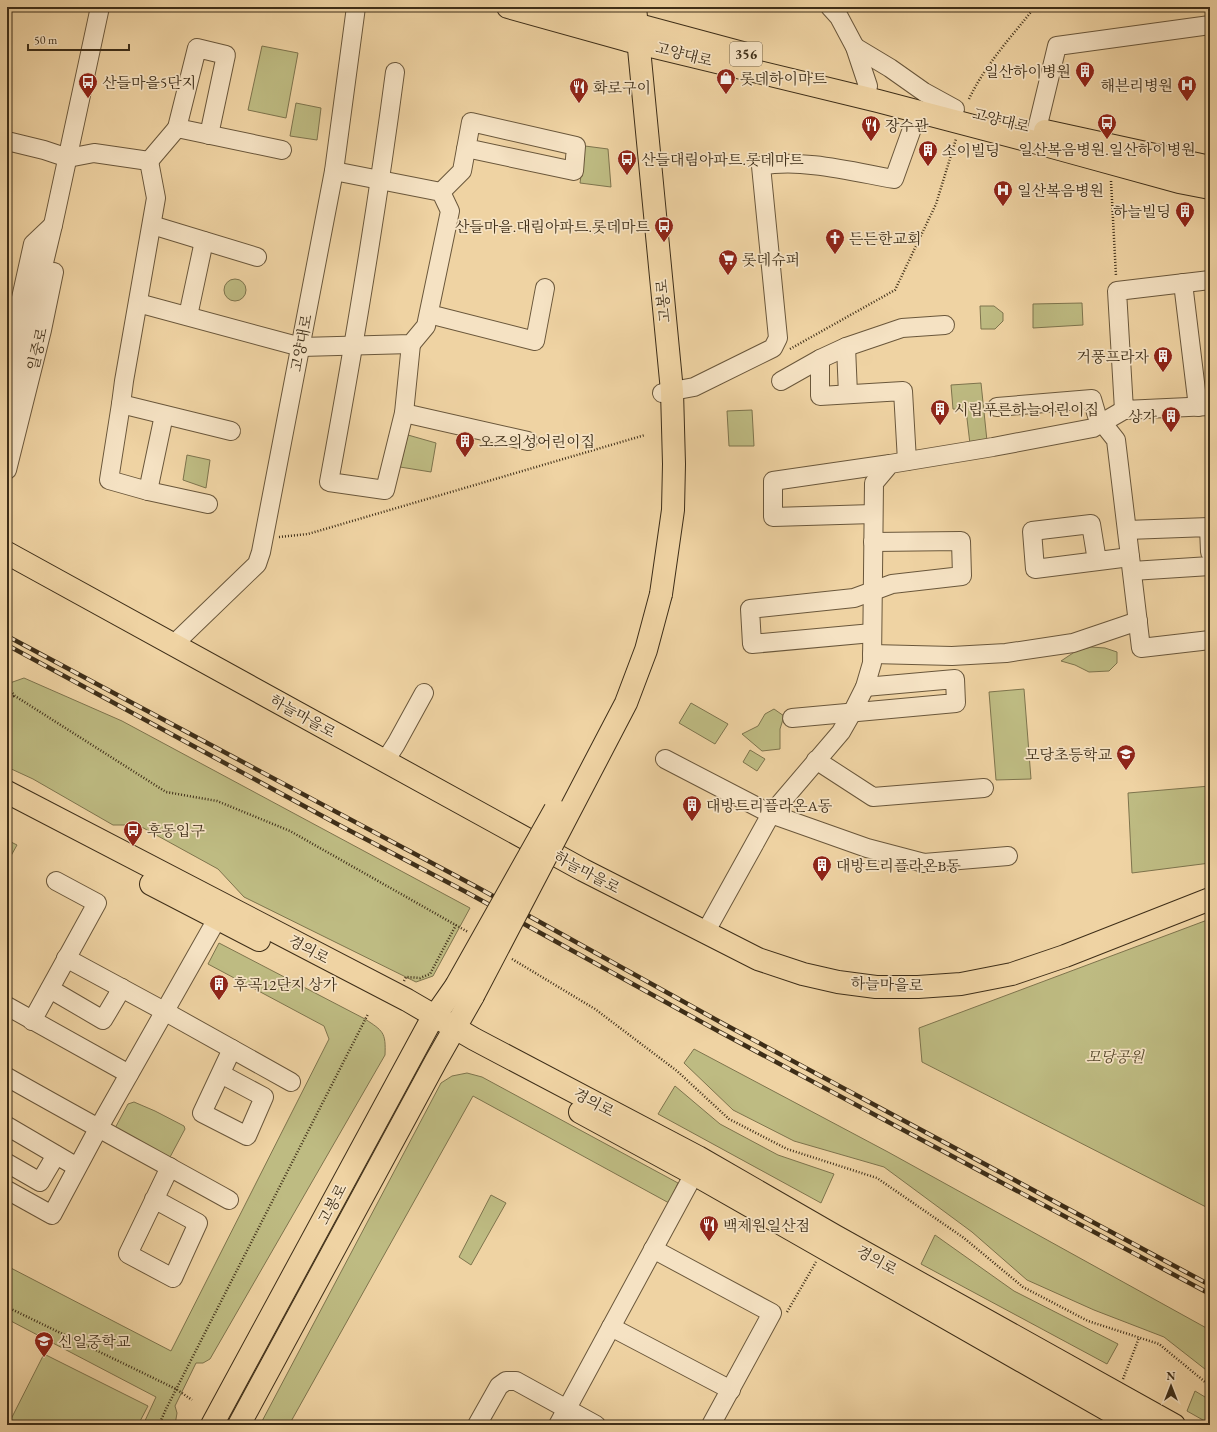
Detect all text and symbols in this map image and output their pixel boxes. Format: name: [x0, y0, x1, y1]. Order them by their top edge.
scale bar: [28, 26, 129, 52]
text: 50 m: [34, 32, 58, 48]
street label: 고양대로: [654, 38, 715, 70]
road number: 356: [730, 42, 762, 66]
building icon: 일산하이병원: [1074, 60, 1096, 88]
place label: 일산하이병원: [984, 62, 1071, 81]
shop icon: 롯데하이마트: [715, 67, 737, 95]
place label: 롯데하이마트: [740, 69, 827, 88]
bus stop icon: 산들마을5단지: [77, 71, 99, 99]
place label: 산들마을5단지: [102, 73, 196, 92]
hospital icon: 해븐리병원: [1176, 74, 1198, 102]
restaurant icon: 화로구이: [568, 76, 590, 104]
place label: 해븐리병원: [1101, 76, 1173, 95]
place label: 화로구이: [593, 78, 651, 97]
street label: 고양대로: [971, 104, 1032, 136]
bus stop icon: 일산복음병원.일산하이병원: [1096, 112, 1118, 140]
restaurant icon: 장수관: [860, 114, 882, 142]
place label: 장수관: [885, 116, 929, 135]
building icon: 소이빌딩: [917, 139, 939, 167]
place label: 일산복음병원.일산하이병원: [1018, 140, 1196, 159]
place label: 소이빌딩: [942, 141, 1000, 160]
bus stop icon: 산들대림아파트.롯데마트: [616, 148, 638, 176]
place label: 산들대림아파트.롯데마트: [641, 150, 804, 169]
hospital icon: 일산복음병원: [992, 179, 1014, 207]
place label: 일산복음병원: [1017, 181, 1104, 200]
building icon: 하늘빌딩: [1174, 200, 1196, 228]
place label: 하늘빌딩: [1113, 202, 1171, 221]
bus stop icon: 산들마을.대림아파트.롯데마트: [653, 215, 675, 243]
place label: 산들마을.대림아파트.롯데마트: [455, 217, 651, 236]
church icon: 든든한교회: [824, 227, 846, 255]
place label: 든든한교회: [849, 229, 921, 248]
supermarket icon: 롯데슈퍼: [717, 248, 739, 276]
place label: 롯데슈퍼: [742, 250, 800, 269]
street label: 고봉로: [652, 278, 674, 323]
street label: 고양대로: [286, 312, 316, 373]
street label: 일중로: [23, 325, 51, 372]
building icon: 거풍프라자: [1152, 345, 1174, 373]
place label: 거풍프라자: [1077, 347, 1150, 366]
building icon: 시립푸른하늘어린이집: [929, 398, 951, 426]
place label: 시립푸른하늘어린이집: [954, 400, 1099, 419]
building icon: 상가: [1160, 405, 1182, 433]
place label: 상가: [1128, 407, 1158, 426]
building icon: 오즈의성어린이집: [454, 430, 476, 458]
place label: 오즈의성어린이집: [479, 432, 595, 451]
street label: 하늘마을로: [267, 690, 340, 742]
school or university icon: 모당초등학교: [1115, 743, 1137, 771]
place label: 모당초등학교: [1025, 745, 1112, 764]
building icon: 대방트리플라온A동: [681, 794, 703, 822]
place label: 대방트리플라온A동: [706, 796, 833, 815]
bus stop icon: 후동입구: [122, 819, 144, 847]
place label: 후동입구: [147, 821, 205, 840]
street label: 하늘마을로: [551, 847, 624, 898]
building icon: 대방트리플라온B동: [811, 854, 833, 882]
place label: 대방트리플라온B동: [836, 856, 961, 875]
street label: 경의로: [285, 930, 333, 968]
building icon: 후곡12단지 상가: [208, 973, 230, 1001]
street label: 하늘마을로: [850, 973, 924, 995]
place label: 후곡12단지 상가: [233, 975, 338, 994]
park label: 모당공원: [1086, 1047, 1145, 1066]
street label: 경의로: [570, 1083, 618, 1121]
street label: 고봉로: [313, 1180, 351, 1228]
restaurant icon: 백제원일산점: [698, 1214, 720, 1242]
place label: 백제원일산점: [723, 1216, 810, 1235]
street label: 경의로: [853, 1241, 901, 1279]
school or university icon: 신일중학교: [33, 1330, 55, 1358]
place label: 신일중학교: [58, 1332, 131, 1351]
north arrow: [1151, 1366, 1191, 1406]
text: N: [1167, 1369, 1176, 1383]

